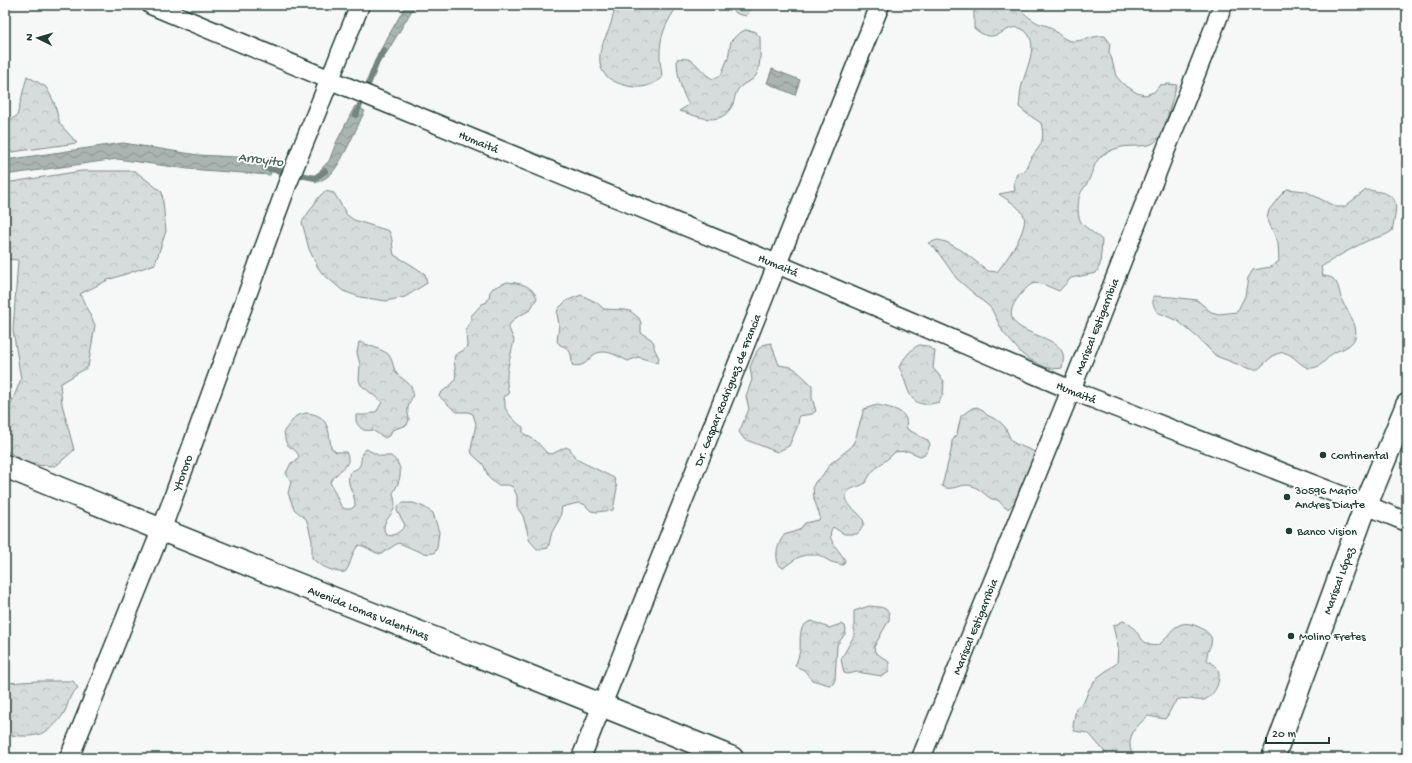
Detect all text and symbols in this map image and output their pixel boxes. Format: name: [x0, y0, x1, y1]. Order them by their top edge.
north arrow: [18, 18, 58, 58]
text: N: [24, 33, 36, 41]
street label: Humaitá: [456, 129, 500, 158]
water label: Arroyito: [238, 150, 285, 171]
street label: Humaitá: [756, 252, 800, 281]
street label: Mariscal Estigarribia: [1073, 277, 1123, 377]
street label: Dr. Gaspar Rodriguez de Francia: [692, 312, 766, 470]
street label: Humaitá: [1053, 379, 1098, 408]
marker: Continental: [1318, 450, 1328, 460]
place label: Continental: [1331, 450, 1389, 464]
street label: Ytororo: [171, 453, 197, 494]
place label: 30596 Mario Andres Diarte: [1294, 485, 1366, 513]
marker: 30596 Mario Andres Diarte: [1282, 492, 1292, 502]
marker: Banco Vision: [1284, 526, 1294, 536]
place label: Banco Vision: [1296, 526, 1357, 540]
street label: Mariscal López: [1321, 545, 1359, 617]
street label: Mariscal Estigarribia: [951, 577, 1002, 677]
street label: Avenida Lomas Valentinas: [305, 584, 431, 645]
marker: Molino Fretes: [1286, 631, 1296, 641]
place label: Molino Fretes: [1299, 631, 1366, 645]
scale bar: [1266, 719, 1329, 745]
text: 20 m: [1272, 728, 1297, 742]

